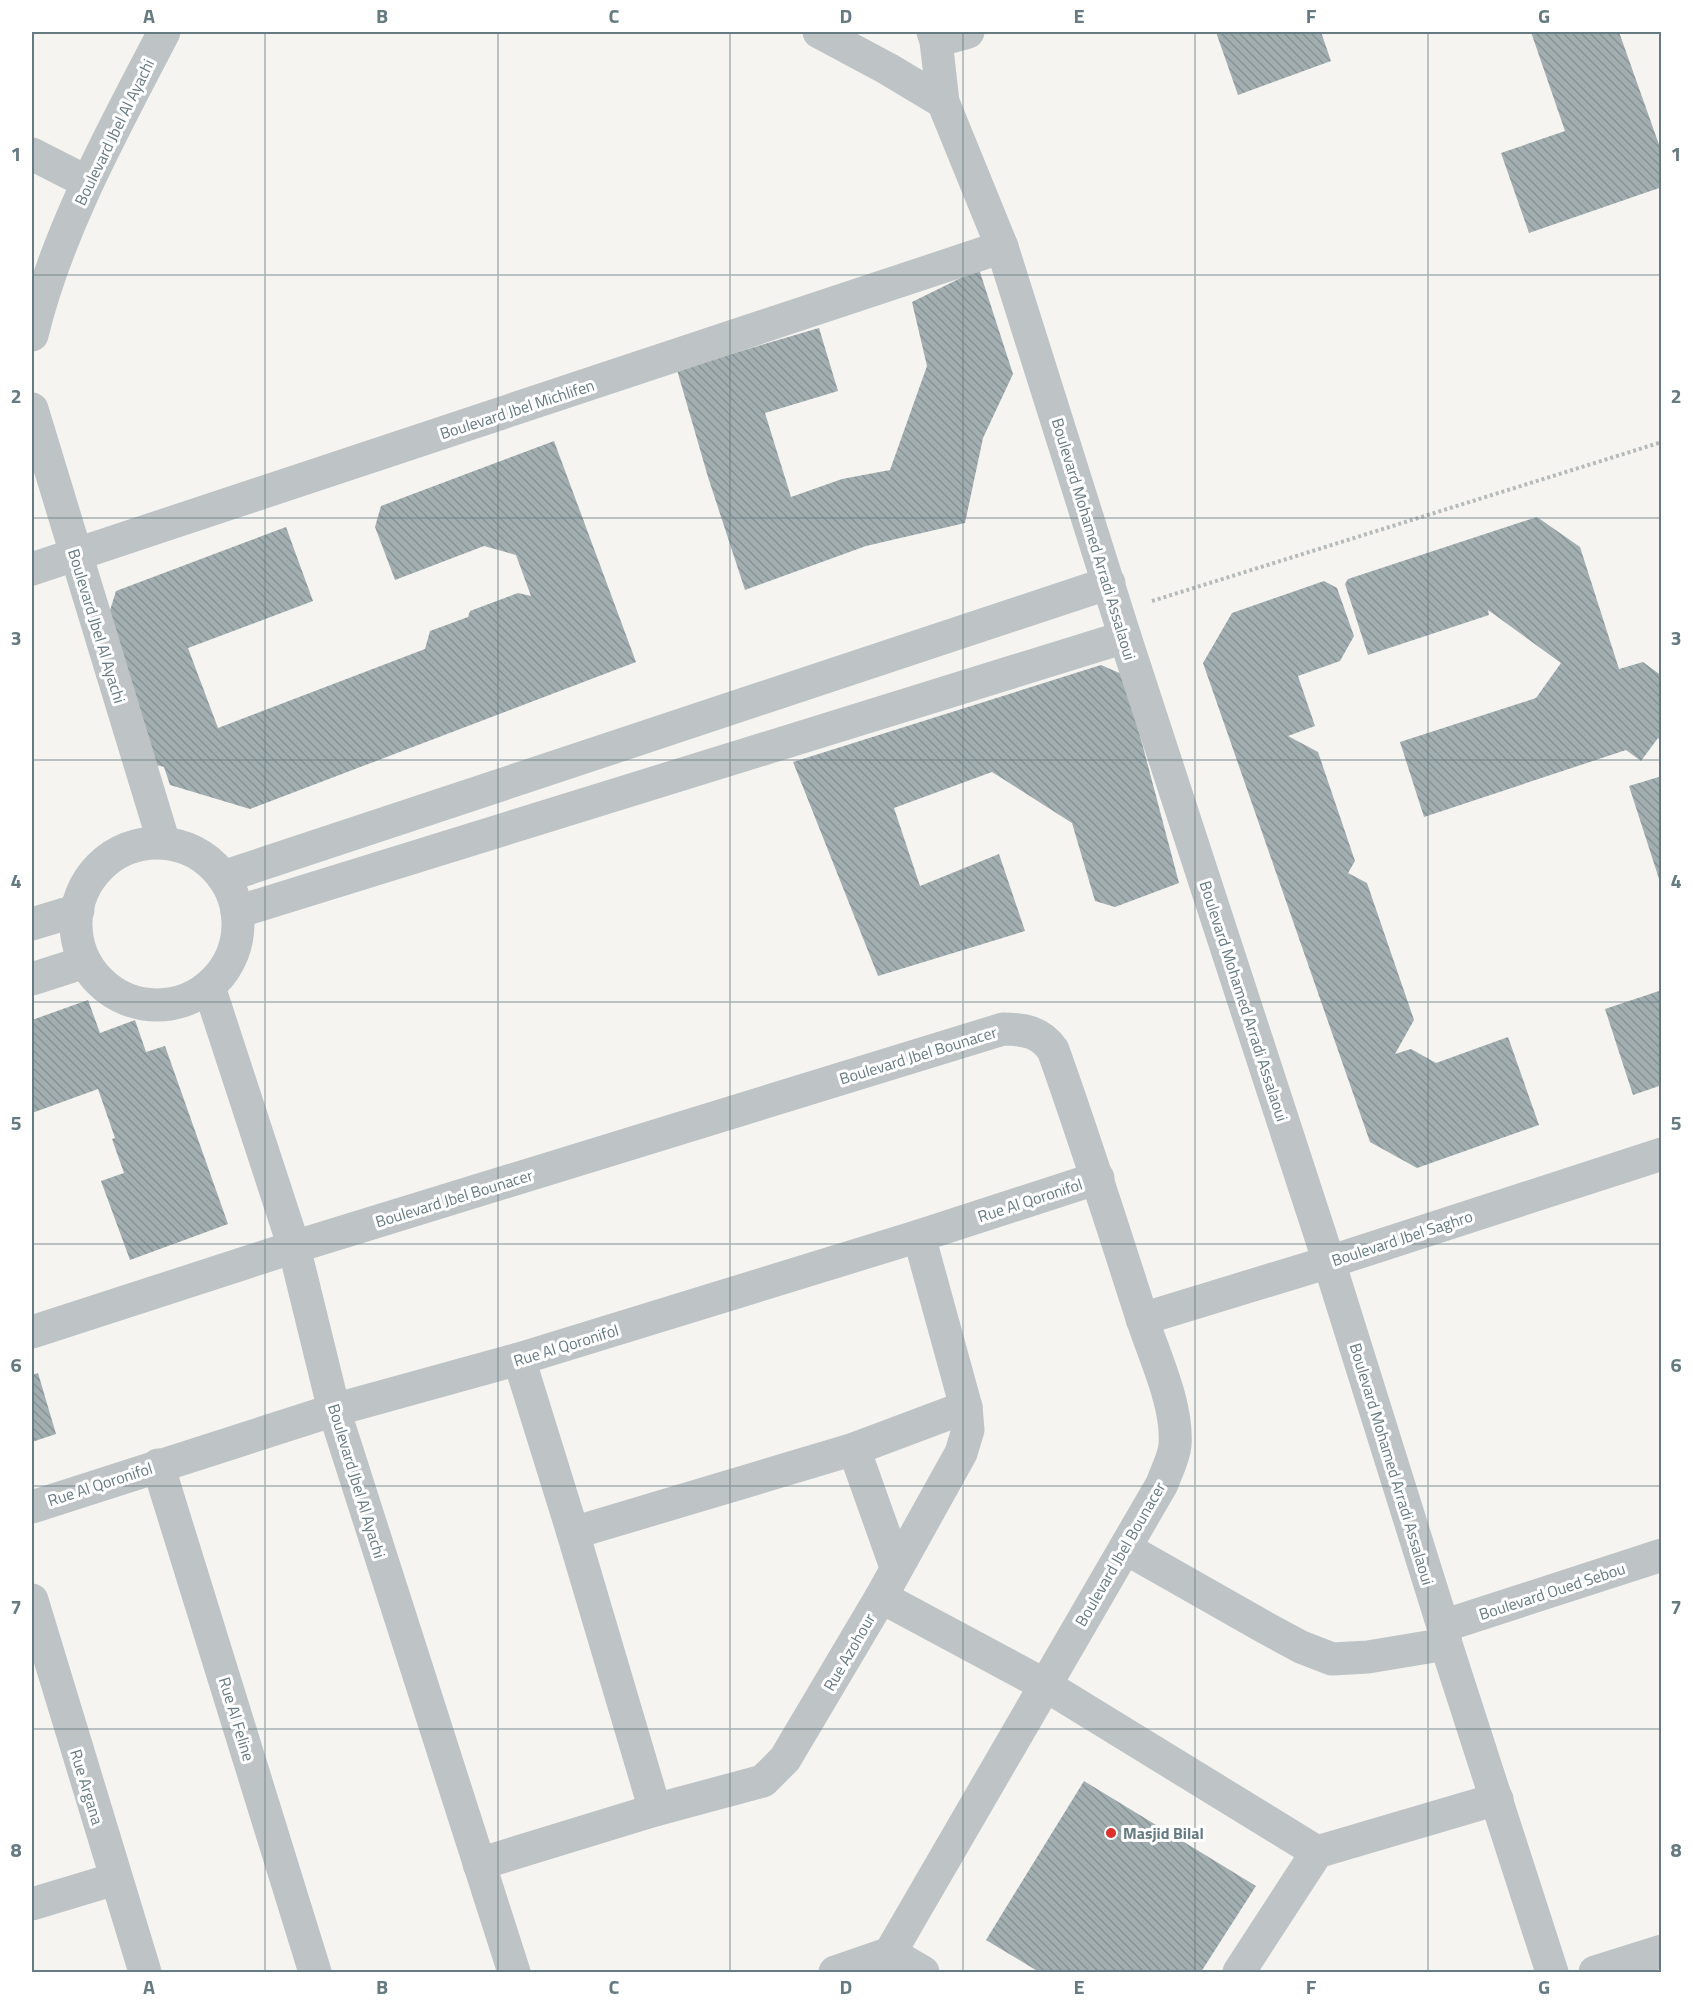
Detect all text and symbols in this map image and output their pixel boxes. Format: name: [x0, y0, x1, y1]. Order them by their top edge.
text: A: [143, 0, 155, 31]
text: B: [376, 0, 388, 31]
text: C: [609, 0, 620, 31]
text: D: [840, 0, 852, 31]
text: E: [1073, 0, 1085, 31]
text: F: [1306, 0, 1317, 31]
text: G: [1538, 0, 1550, 31]
street label: Boulevard Jbel Al Ayachi: [68, 55, 160, 209]
text: 1: [10, 138, 22, 169]
text: 1: [1670, 138, 1682, 169]
street label: Boulevard Jbel Michlifen: [437, 373, 597, 445]
text: 2: [10, 380, 22, 411]
text: 2: [1670, 380, 1682, 411]
street label: Boulevard Mohamed Arradi Assalaoui: [1046, 415, 1142, 663]
street label: Boulevard Jbel Al Ayachi: [62, 546, 132, 706]
text: 3: [10, 622, 22, 653]
text: 3: [1670, 622, 1682, 653]
text: 4: [10, 865, 22, 896]
text: 4: [1670, 865, 1682, 896]
street label: Boulevard Mohamed Arradi Assalaoui: [1194, 878, 1294, 1124]
street label: Boulevard Jbel Bounacer: [836, 1019, 1000, 1090]
text: 5: [10, 1107, 22, 1138]
text: 5: [1670, 1107, 1682, 1138]
street label: Boulevard Jbel Bounacer: [372, 1162, 536, 1233]
street label: Rue Al Qoronifol: [975, 1172, 1085, 1228]
street label: Boulevard Jbel Saghro: [1328, 1204, 1476, 1272]
street label: Rue Al Qoronifol: [510, 1318, 622, 1372]
street label: Boulevard Mohamed Arradi Assalaoui: [1344, 1340, 1440, 1588]
text: 6: [10, 1349, 22, 1380]
text: 6: [1670, 1349, 1682, 1380]
street label: Boulevard Jbel Al Ayachi: [322, 1401, 392, 1561]
street label: Rue Al Qoronifol: [45, 1456, 155, 1512]
street label: Boulevard Jbel Bounacer: [1069, 1477, 1172, 1631]
street label: Boulevard Oued Sebou: [1476, 1556, 1628, 1626]
text: 7: [10, 1591, 22, 1622]
text: 7: [1670, 1591, 1682, 1622]
street label: Rue Azohour: [817, 1608, 881, 1695]
street label: Rue Al Feline: [213, 1674, 261, 1764]
street label: Rue Argana: [64, 1746, 110, 1828]
place label: Masjid Bilal: [1123, 1821, 1204, 1845]
marker: Masjid Bilal: [1104, 1826, 1118, 1840]
text: 8: [10, 1834, 22, 1865]
text: 8: [1670, 1834, 1682, 1865]
text: A: [143, 1971, 155, 2002]
text: B: [376, 1971, 388, 2002]
text: C: [609, 1971, 620, 2002]
text: D: [840, 1971, 852, 2002]
text: E: [1073, 1971, 1085, 2002]
text: F: [1306, 1971, 1317, 2002]
text: G: [1538, 1971, 1550, 2002]

